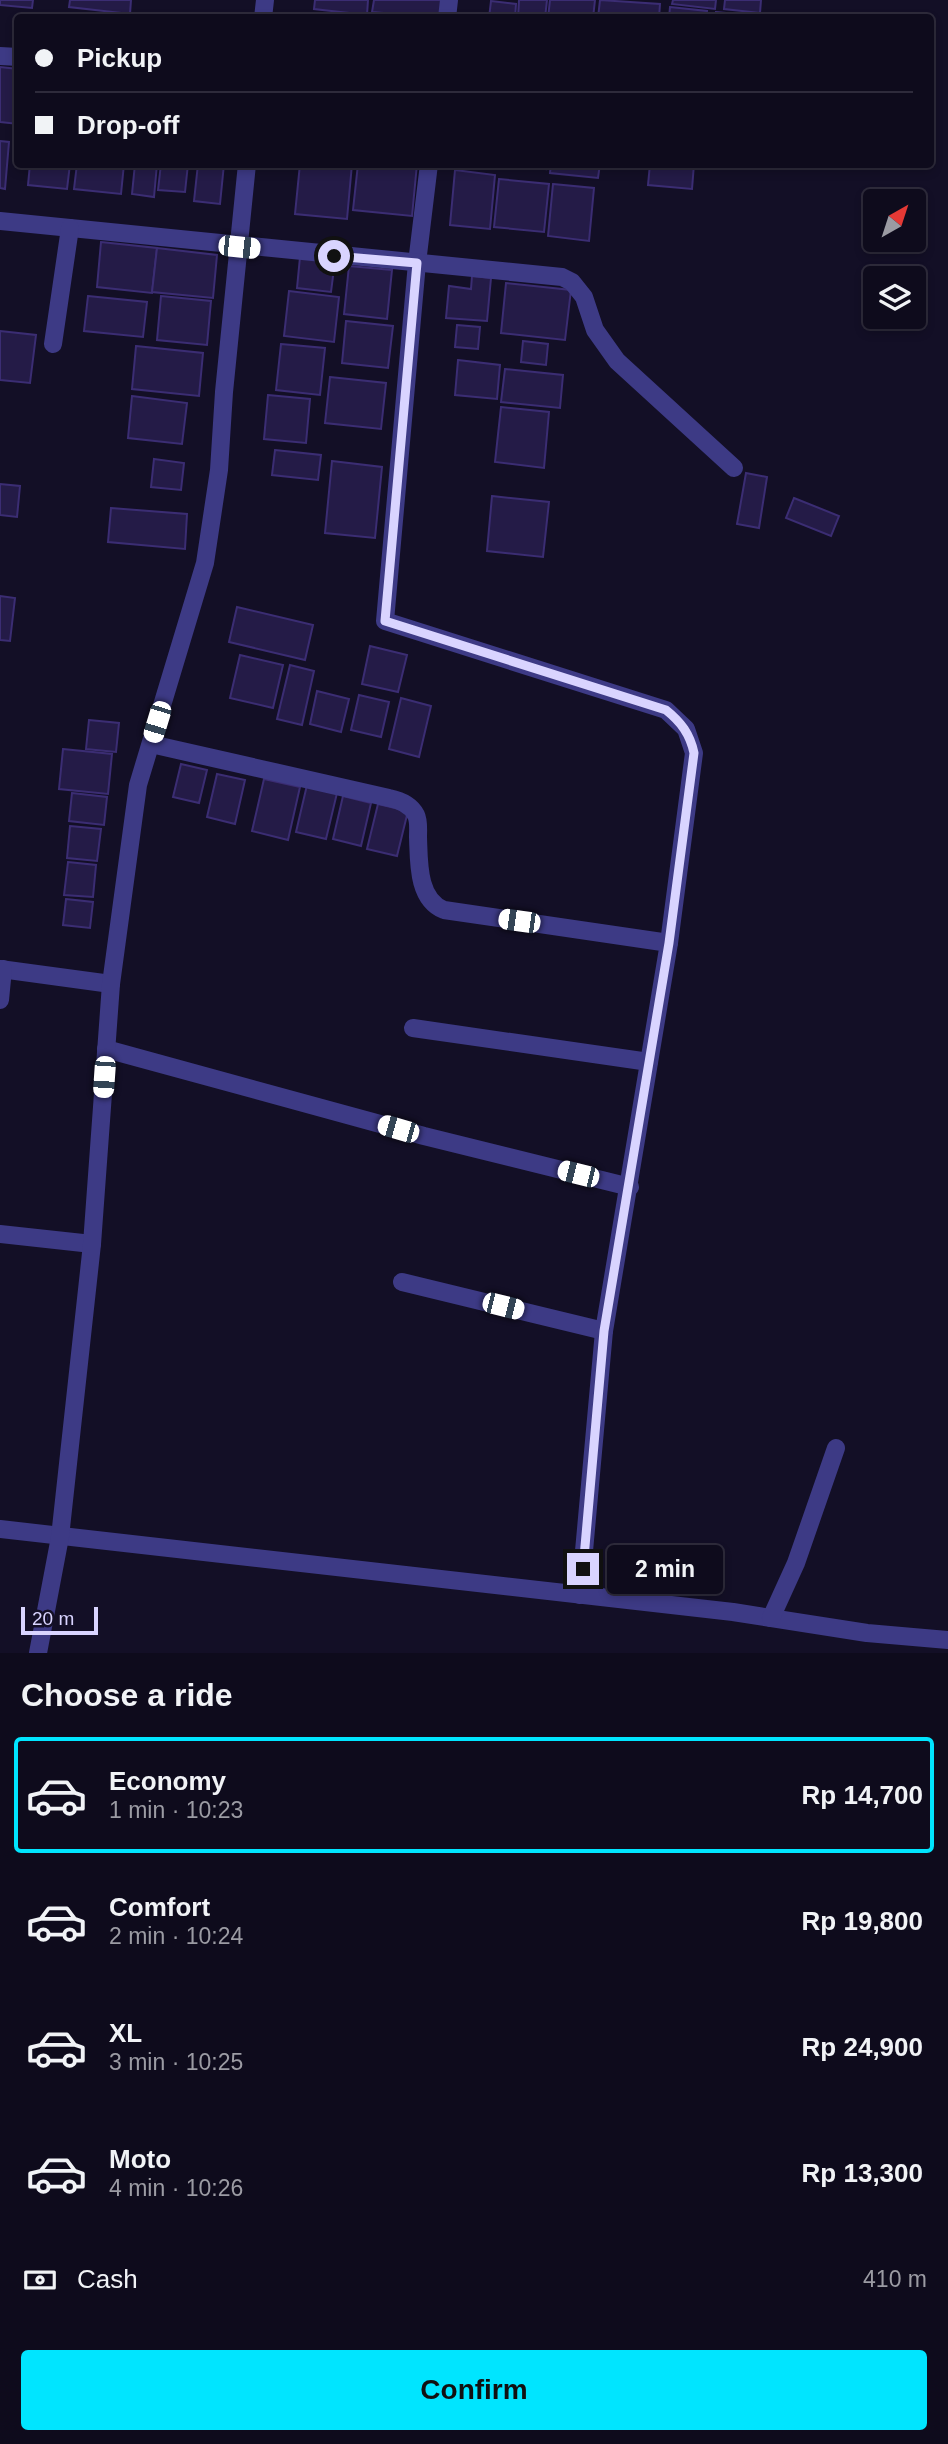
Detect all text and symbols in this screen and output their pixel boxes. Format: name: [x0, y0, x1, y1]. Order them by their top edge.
text: Pickup: [77, 43, 162, 73]
text: Drop-off: [77, 110, 180, 140]
north arrow: [863, 189, 926, 252]
map controls: [863, 189, 926, 329]
car: [218, 234, 261, 260]
route start: [318, 240, 350, 272]
button: layers: [863, 266, 926, 329]
car: [141, 699, 174, 745]
car: [497, 908, 542, 934]
car: [93, 1055, 116, 1099]
car: [375, 1113, 422, 1145]
car: [556, 1159, 601, 1189]
car: [481, 1291, 526, 1321]
callout: 2 min: [608, 1544, 723, 1594]
route end: [567, 1553, 599, 1585]
text: 2 min: [635, 1556, 695, 1582]
scale bar: [21, 1604, 98, 1636]
text: 20 m: [32, 1608, 74, 1629]
text: Choose a ride: [21, 1677, 233, 1713]
icon: car: [25, 1764, 88, 1827]
text: Economy: [109, 1766, 226, 1796]
text: Rp 14,700: [802, 1780, 923, 1810]
text: 1 min · 10:23: [109, 1797, 243, 1823]
icon: car: [25, 1890, 88, 1953]
text: Comfort: [109, 1892, 210, 1922]
text: Rp 19,800: [802, 1906, 923, 1936]
text: 2 min · 10:24: [109, 1923, 243, 1949]
icon: car: [25, 2016, 88, 2079]
text: XL: [109, 2018, 142, 2048]
text: Rp 24,900: [802, 2032, 923, 2062]
text: 3 min · 10:25: [109, 2049, 243, 2075]
icon: car: [25, 2142, 88, 2205]
text: Moto: [109, 2144, 171, 2174]
text: Rp 13,300: [802, 2158, 923, 2188]
text: 4 min · 10:26: [109, 2175, 243, 2201]
icon: cash: [21, 2261, 59, 2299]
text: Cash: [77, 2264, 138, 2294]
text: 410 m: [863, 2266, 927, 2292]
button: Confirm: [21, 2350, 927, 2430]

